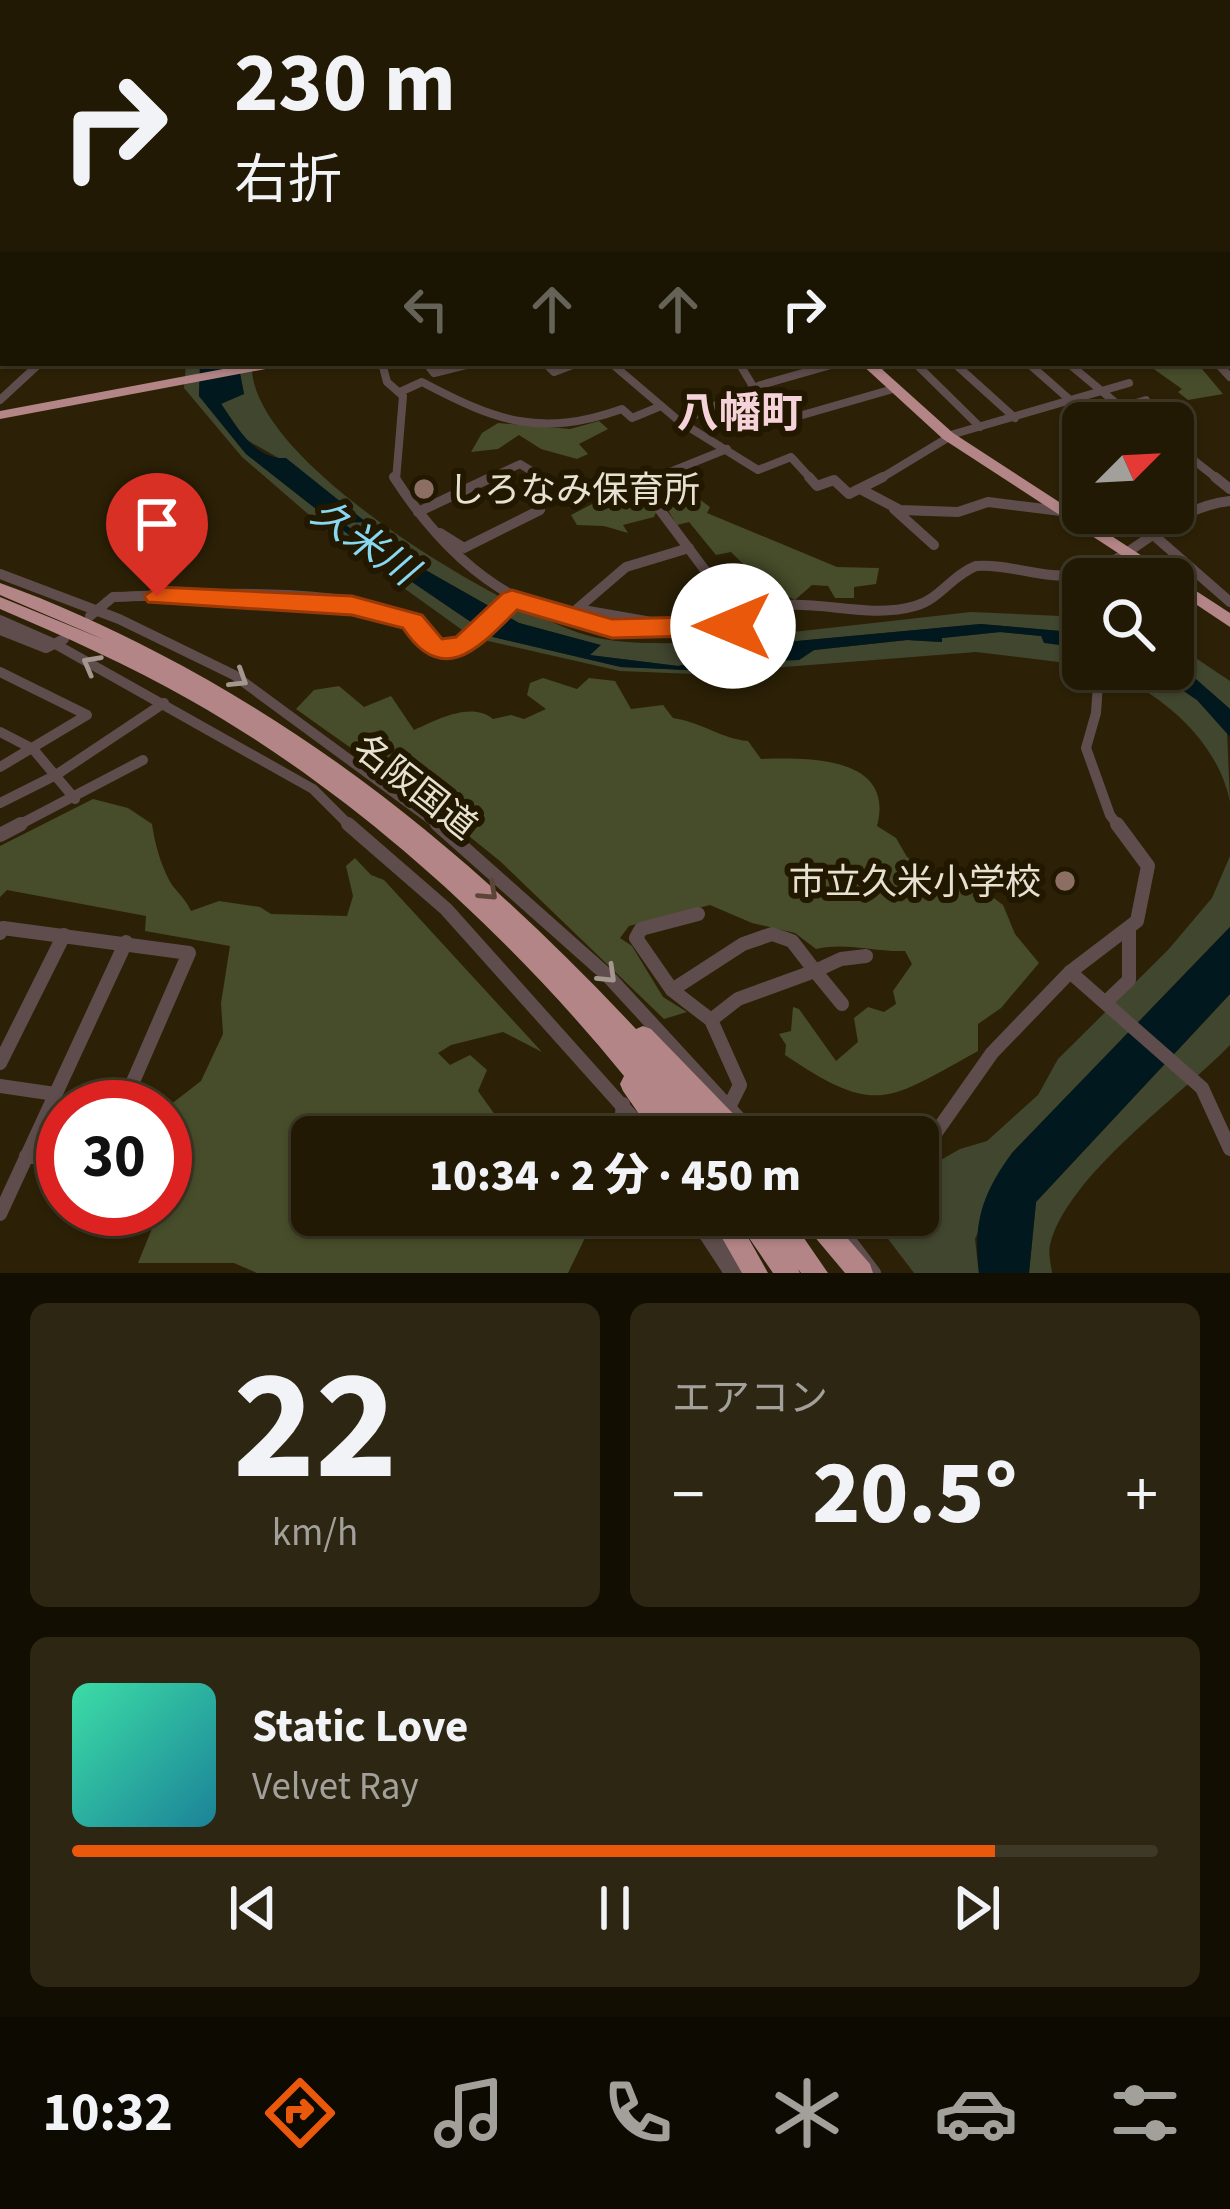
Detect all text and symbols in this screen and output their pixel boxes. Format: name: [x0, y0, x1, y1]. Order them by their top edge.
text: 230 m: [234, 24, 456, 144]
icon: right: [36, 48, 192, 204]
text: 右折: [234, 143, 342, 220]
icon: left: [393, 276, 459, 342]
icon: ahead: [519, 276, 585, 342]
icon: ahead: [645, 276, 711, 342]
icon: right: [771, 276, 837, 342]
district label: 八幡町: [677, 384, 803, 444]
north arrow: [1062, 402, 1194, 534]
map controls: [1062, 402, 1194, 690]
place label: しろなみ保育所: [448, 465, 700, 516]
pin: [106, 473, 208, 596]
marker: しろなみ保育所: [411, 476, 437, 502]
water label: 久米川: [300, 486, 431, 601]
icon: arrive: [124, 491, 190, 557]
button: search: [1062, 558, 1194, 690]
position arrow: [670, 563, 796, 689]
one-way arrow: [82, 655, 104, 678]
one-way arrow: [226, 665, 248, 687]
street label: 名阪国道: [343, 723, 488, 852]
place label: 市立久米小学校: [789, 857, 1041, 908]
marker: 市立久米小学校: [1052, 868, 1078, 894]
one-way arrow: [475, 878, 497, 900]
one-way arrow: [594, 961, 616, 983]
speed limit sign: 30: [36, 1080, 192, 1236]
text: 10:34 · 2 分 · 450 m: [429, 1144, 801, 1208]
text: 22: [233, 1316, 397, 1538]
text: エアコン: [672, 1371, 828, 1427]
text: 20.5°: [812, 1430, 1018, 1558]
text: −: [672, 1448, 705, 1542]
text: +: [1125, 1448, 1158, 1542]
text: km/h: [272, 1505, 358, 1561]
text: Static Love: [252, 1695, 468, 1759]
text: Velvet Ray: [252, 1759, 419, 1815]
icon: previous: [220, 1875, 286, 1941]
icon: pause: [582, 1875, 648, 1941]
icon: next: [944, 1875, 1010, 1941]
icon: directions: [258, 2071, 342, 2155]
icon: music: [427, 2071, 511, 2155]
icon: phone: [596, 2071, 680, 2155]
icon: climate: [765, 2071, 849, 2155]
icon: car: [934, 2071, 1018, 2155]
icon: filters: [1103, 2071, 1187, 2155]
text: 10:32: [43, 2075, 173, 2152]

